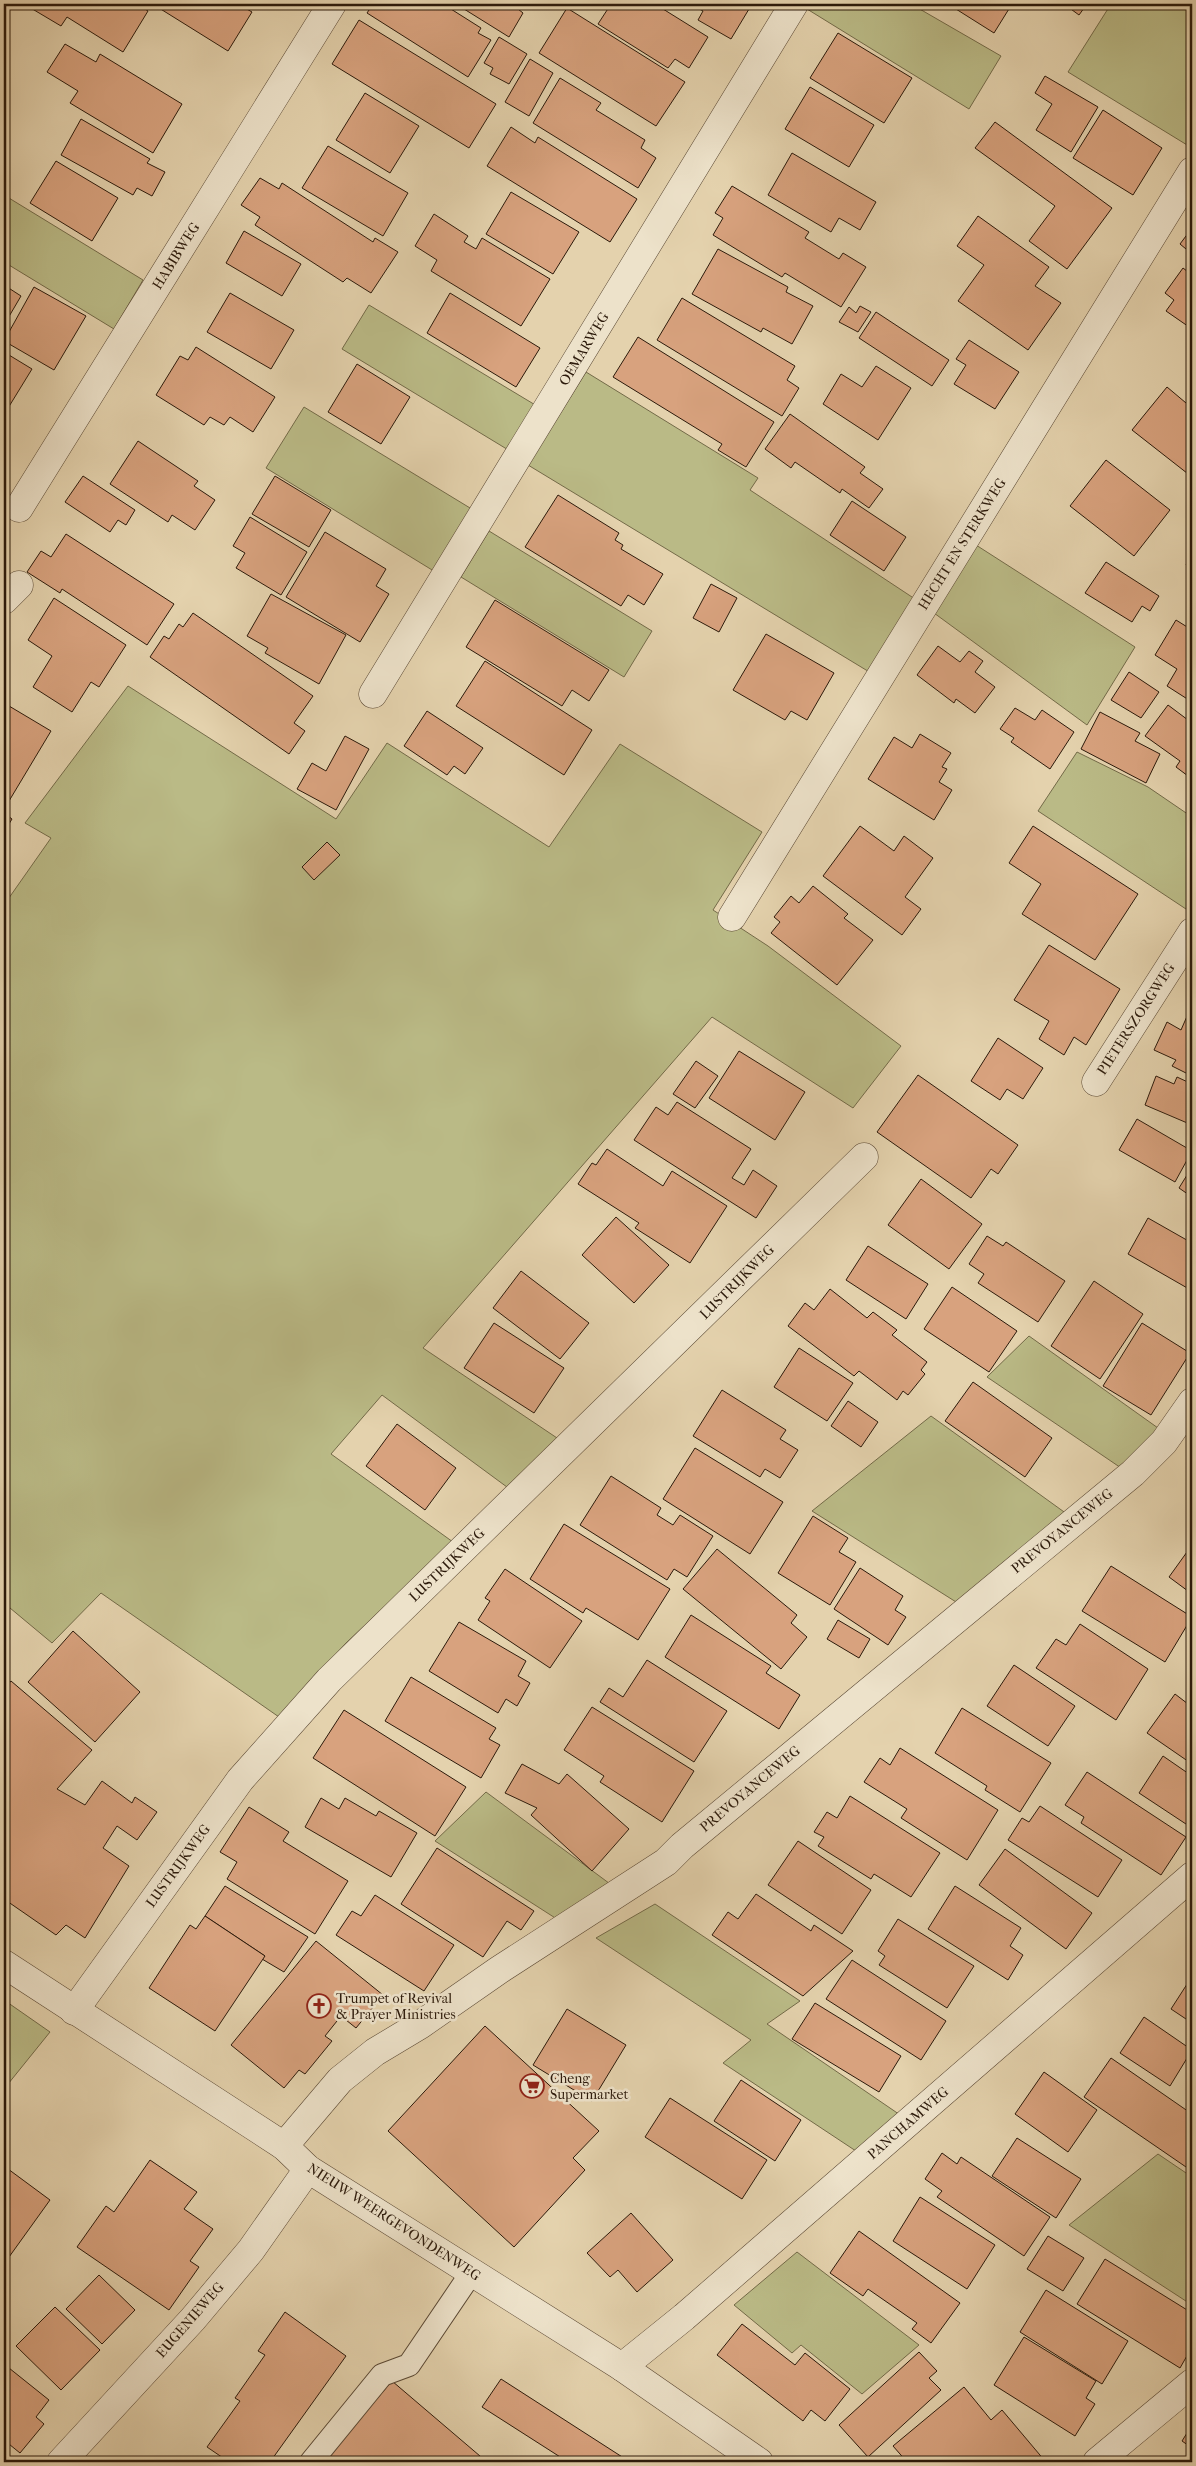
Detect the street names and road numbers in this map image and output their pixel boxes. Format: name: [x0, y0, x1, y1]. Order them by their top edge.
street label: HABIBWEG: [149, 219, 203, 293]
street label: OEMARWEG: [555, 309, 613, 389]
street label: HECHT EN STERKWEG: [914, 475, 1010, 613]
street label: PIETERSZORGWEG: [1093, 960, 1179, 1078]
street label: LUSTRIJKWEG: [696, 1241, 778, 1323]
street label: PREVOYANCEWEG: [1008, 1485, 1116, 1577]
street label: LUSTRIJKWEG: [406, 1525, 488, 1605]
street label: PREVOYANCEWEG: [696, 1742, 804, 1836]
street label: LUSTRIJKWEG: [142, 1821, 214, 1911]
street label: PANCHAMWEG: [864, 2083, 952, 2163]
street label: NIEUW WEERGEVONDENWEG: [304, 2160, 484, 2285]
street label: EUGENIEWEG: [153, 2279, 227, 2361]

